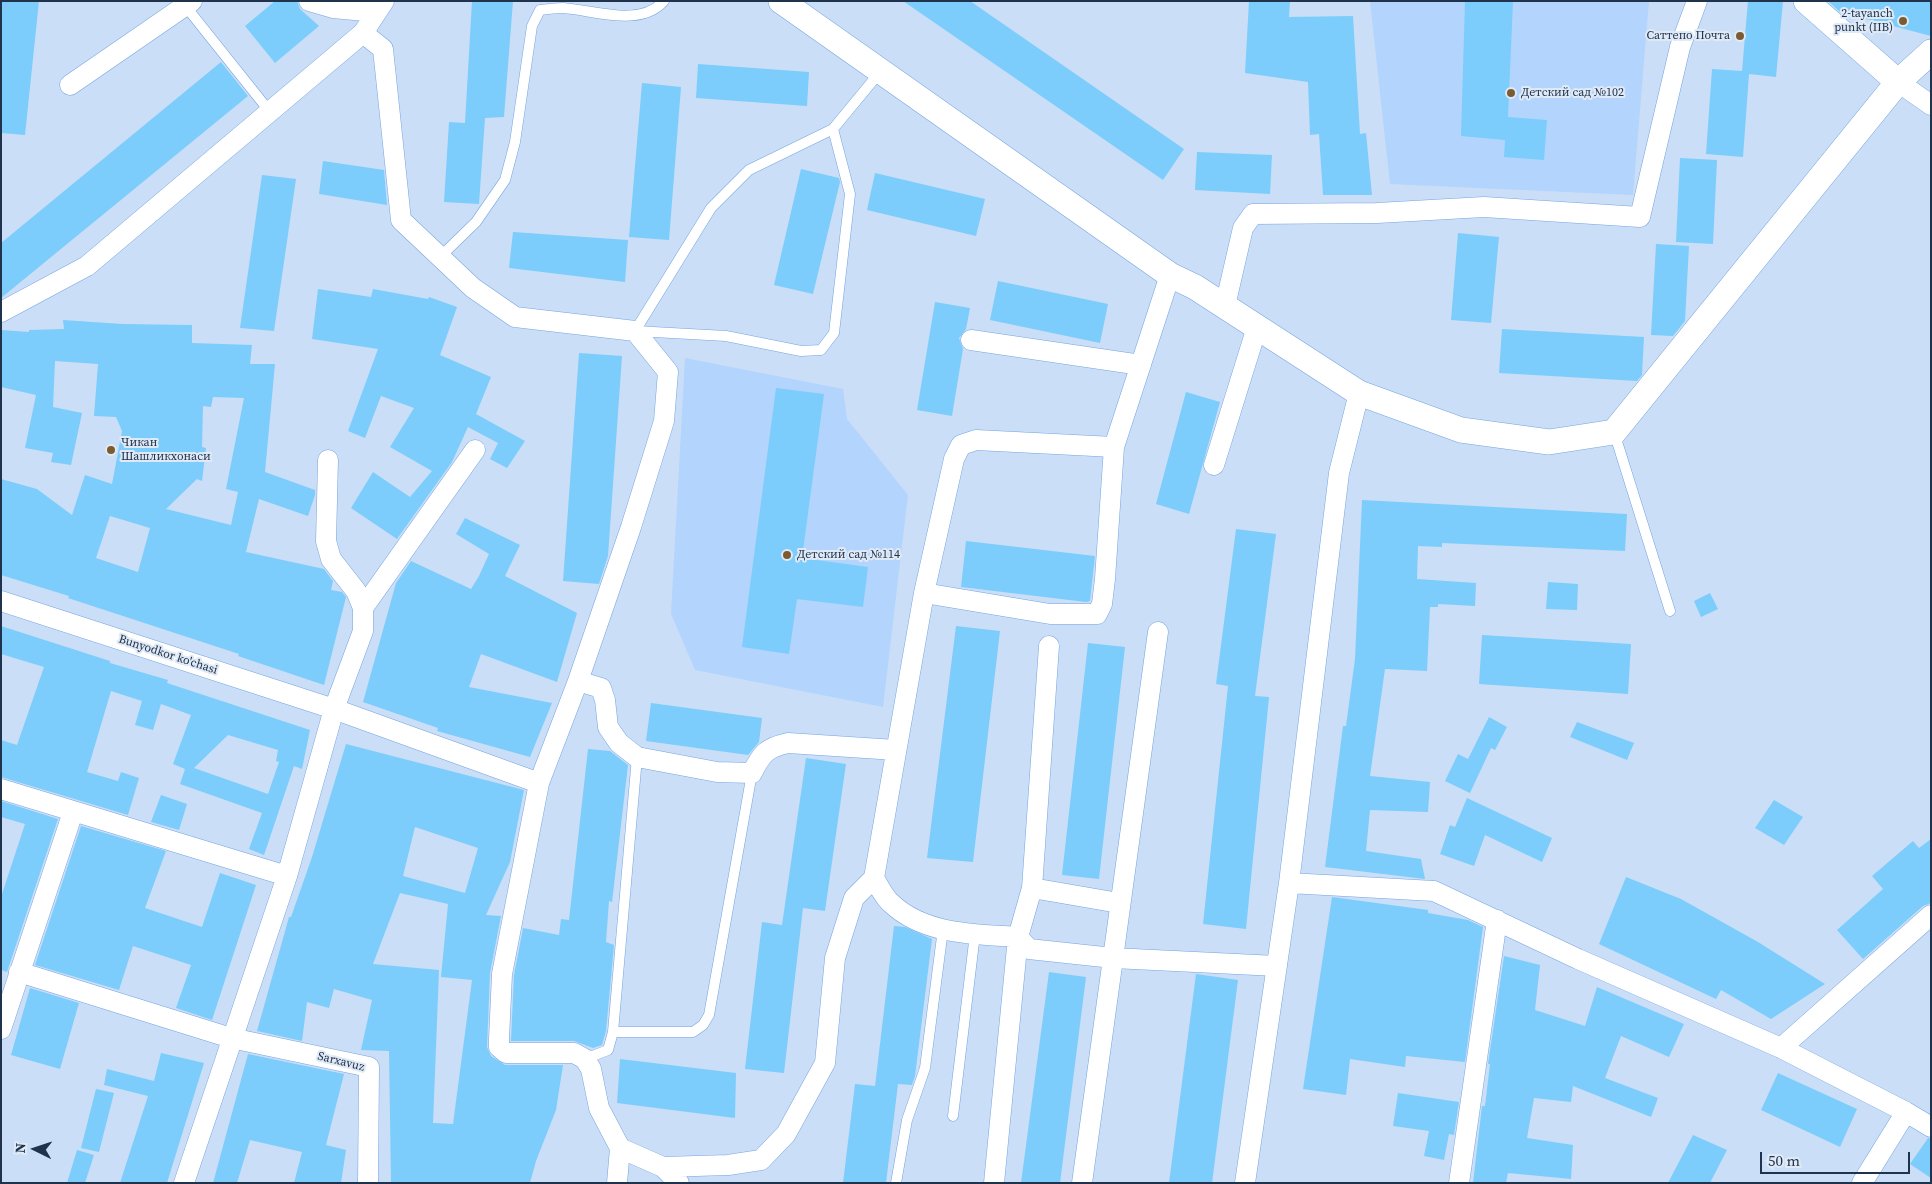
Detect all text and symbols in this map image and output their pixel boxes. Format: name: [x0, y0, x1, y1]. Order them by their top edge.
place label: 2-tayanch punkt (IIB): [1834, 7, 1893, 35]
marker: 2-tayanch punkt (IIB): [1897, 15, 1909, 27]
place label: Саттепо Почта: [1646, 29, 1730, 43]
marker: Саттепо Почта: [1734, 30, 1746, 42]
place label: Детский сад №102: [1521, 86, 1624, 100]
marker: Детский сад №102: [1505, 87, 1517, 99]
place label: Чикан Шашликхонаси: [121, 436, 211, 464]
marker: Чикан Шашликхонаси: [105, 444, 117, 456]
place label: Детский сад №114: [797, 548, 900, 562]
marker: Детский сад №114: [781, 549, 793, 561]
street label: Bunyodkor ko'chasi: [117, 632, 219, 678]
street label: Sarxavuz: [316, 1049, 366, 1075]
north arrow: [10, 1124, 60, 1174]
text: N: [10, 1142, 30, 1154]
scale bar: [1762, 1142, 1912, 1174]
text: 50 m: [1768, 1150, 1800, 1171]

